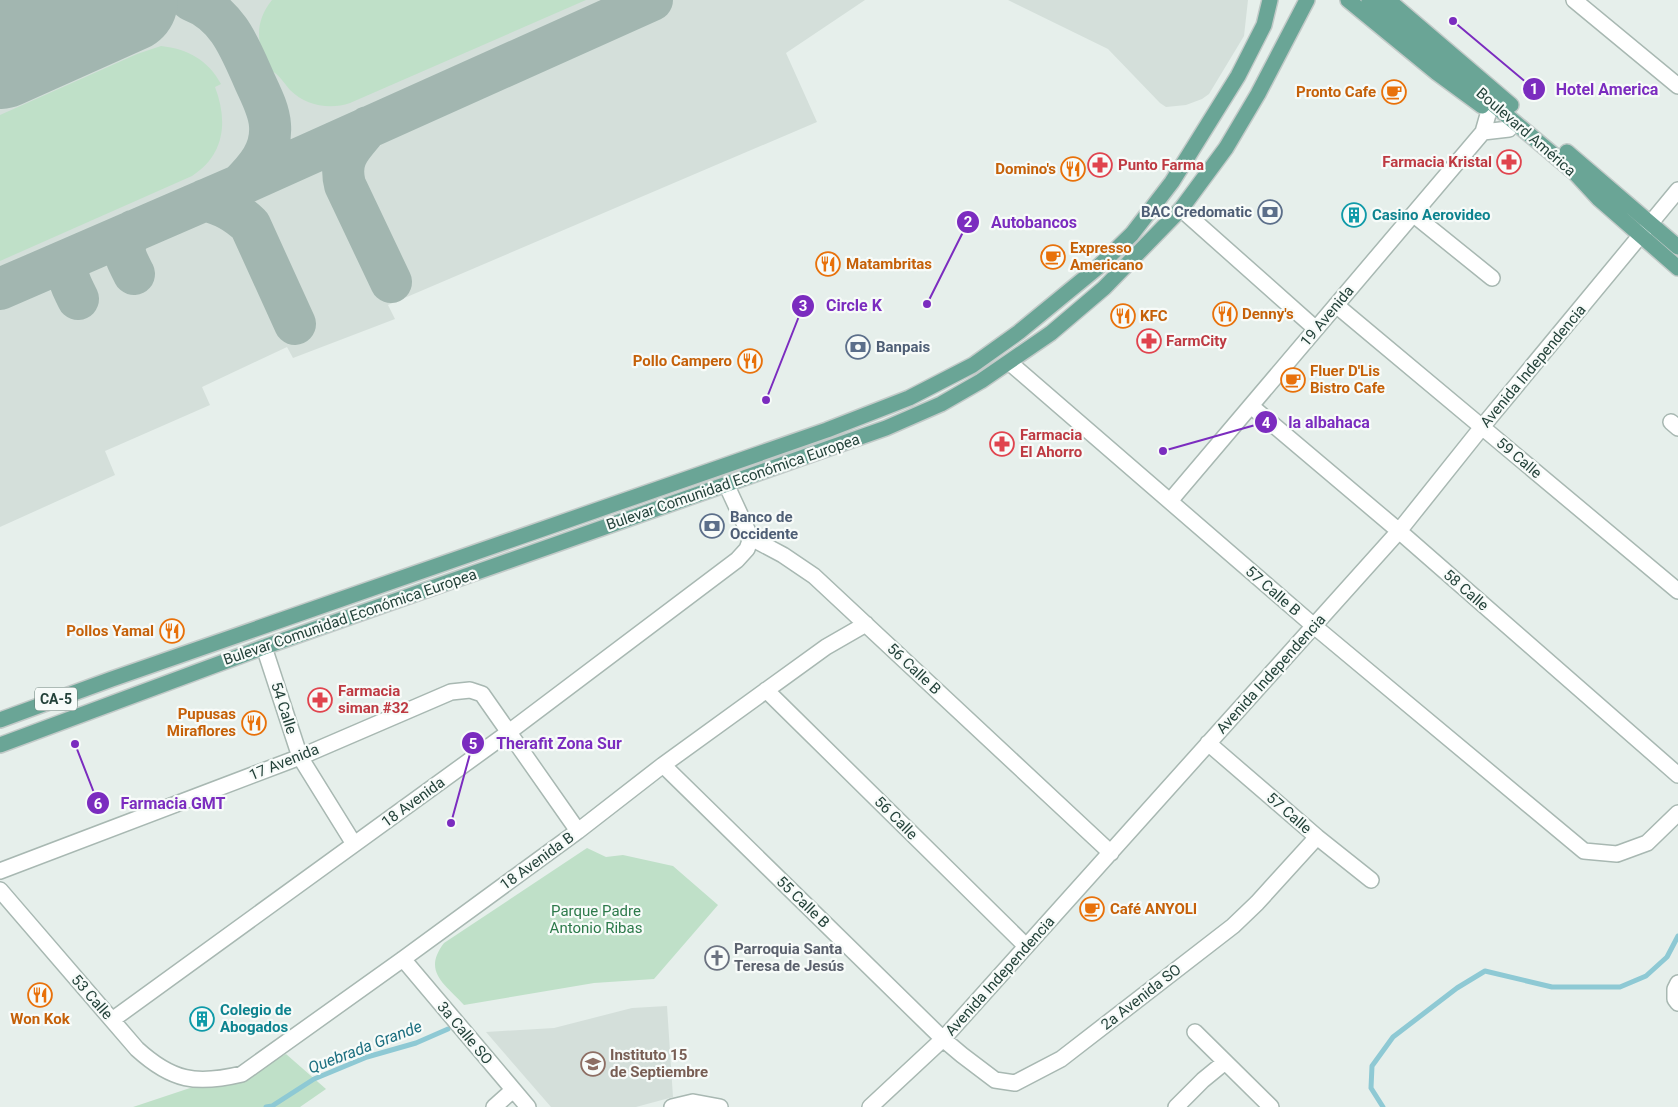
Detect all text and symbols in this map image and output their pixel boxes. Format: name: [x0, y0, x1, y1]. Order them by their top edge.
callout: Hotel America: [1521, 74, 1669, 105]
cafe icon: Pronto Cafe: [1381, 79, 1407, 105]
text: 1: [1530, 80, 1538, 98]
text: Hotel America: [1556, 80, 1659, 99]
place label: Pronto Cafe: [1296, 83, 1376, 101]
street label: Boulevard América: [1473, 84, 1579, 180]
pharmacy icon: Farmacia Kristal: [1496, 149, 1522, 175]
pharmacy icon: Punto Farma: [1087, 152, 1113, 178]
place label: Farmacia Kristal: [1382, 153, 1492, 171]
restaurant icon: Domino's: [1060, 156, 1086, 182]
place label: Punto Farma: [1118, 156, 1204, 174]
place label: Domino's: [995, 160, 1056, 178]
bank icon: BAC Credomatic: [1257, 199, 1283, 225]
building icon: Casino Aerovideo: [1341, 202, 1367, 228]
place label: BAC Credomatic: [1141, 203, 1252, 221]
place label: Casino Aerovideo: [1372, 206, 1491, 224]
callout: Autobancos: [956, 207, 1087, 238]
text: 2: [964, 213, 973, 231]
text: Autobancos: [991, 213, 1077, 232]
place label: Expresso Americano: [1070, 239, 1143, 274]
cafe icon: Expresso Americano: [1040, 244, 1066, 270]
restaurant icon: Matambritas: [815, 251, 841, 277]
place label: Matambritas: [846, 255, 932, 273]
street label: 19 Avenida: [1296, 282, 1358, 350]
callout: Circle K: [791, 290, 891, 321]
text: Circle K: [826, 296, 883, 315]
text: 3: [799, 297, 807, 315]
restaurant icon: Denny's: [1212, 301, 1238, 327]
street label: Avenida Independencia: [1476, 301, 1590, 431]
restaurant icon: KFC: [1110, 303, 1136, 329]
place label: Denny's: [1242, 305, 1294, 323]
place label: KFC: [1140, 307, 1168, 325]
pharmacy icon: FarmCity: [1136, 328, 1162, 354]
place label: FarmCity: [1166, 332, 1227, 350]
bank icon: Banpais: [845, 334, 871, 360]
place label: Banpais: [876, 338, 930, 356]
restaurant icon: Pollo Campero: [737, 348, 763, 374]
place label: Pollo Campero: [633, 352, 732, 370]
place label: Fluer D'Lis Bistro Cafe: [1310, 362, 1385, 397]
cafe icon: Fluer D'Lis Bistro Cafe: [1280, 367, 1306, 393]
callout: la albahaca: [1254, 407, 1380, 438]
text: la albahaca: [1288, 413, 1370, 432]
text: 4: [1262, 414, 1271, 432]
place label: Farmacia El Ahorro: [1020, 426, 1082, 461]
street label: Bulevar Comunidad Económica Europea: [604, 430, 862, 534]
pharmacy icon: Farmacia El Ahorro: [989, 431, 1015, 457]
street label: 59 Calle: [1493, 434, 1545, 482]
place label: Banco de Occidente: [730, 508, 798, 543]
bank icon: Banco de Occidente: [699, 513, 725, 539]
street label: 57 Calle B: [1242, 562, 1304, 620]
street label: Bulevar Comunidad Económica Europea: [221, 565, 479, 669]
street label: 58 Calle: [1440, 566, 1492, 614]
street label: Avenida Independencia: [1213, 611, 1329, 737]
restaurant icon: Pollos Yamal: [159, 618, 185, 644]
place label: Pollos Yamal: [66, 622, 154, 640]
street label: 56 Calle B: [883, 640, 945, 698]
street label: 54 Calle: [267, 680, 301, 736]
place label: Farmacia siman #32: [338, 682, 409, 717]
pharmacy icon: Farmacia siman #32: [307, 687, 333, 713]
road number: CA-5: [35, 688, 77, 711]
place label: Pupusas Miraflores: [167, 705, 236, 740]
restaurant icon: Pupusas Miraflores: [241, 710, 267, 736]
callout: Therafit Zona Sur: [461, 728, 631, 759]
text: Therafit Zona Sur: [496, 734, 622, 753]
text: 5: [469, 735, 477, 753]
street label: 17 Avenida: [246, 740, 322, 784]
street label: 18 Avenida: [378, 773, 448, 831]
callout: Farmacia GMT: [85, 788, 235, 819]
street label: 57 Calle: [1263, 789, 1315, 837]
street label: 56 Calle: [871, 793, 921, 843]
text: Farmacia GMT: [120, 794, 226, 813]
text: 6: [94, 795, 103, 813]
street label: 18 Avenida B: [497, 828, 577, 894]
street label: 55 Calle B: [773, 872, 833, 932]
cafe icon: Café ANYOLI: [1079, 896, 1105, 922]
place label: Café ANYOLI: [1110, 900, 1197, 918]
park label: Parque Padre Antonio Ribas: [550, 902, 642, 937]
street label: Avenida Independencia: [942, 913, 1058, 1039]
place label: Parroquia Santa Teresa de Jesús: [734, 940, 844, 975]
church icon: Parroquia Santa Teresa de Jesús: [704, 945, 730, 971]
street label: 2a Avenida SO: [1097, 960, 1185, 1034]
street label: 53 Calle: [68, 971, 116, 1023]
restaurant icon: Won Kok: [27, 982, 53, 1008]
street label: 3a Calle SO: [434, 998, 496, 1068]
place label: Colegio de Abogados: [220, 1001, 292, 1036]
building icon: Colegio de Abogados: [189, 1006, 215, 1032]
place label: Won Kok: [10, 1010, 71, 1028]
water label: Quebrada Grande: [305, 1017, 425, 1077]
place label: Instituto 15 de Septiembre: [610, 1046, 708, 1081]
school or university icon: Instituto 15 de Septiembre: [580, 1051, 606, 1077]

